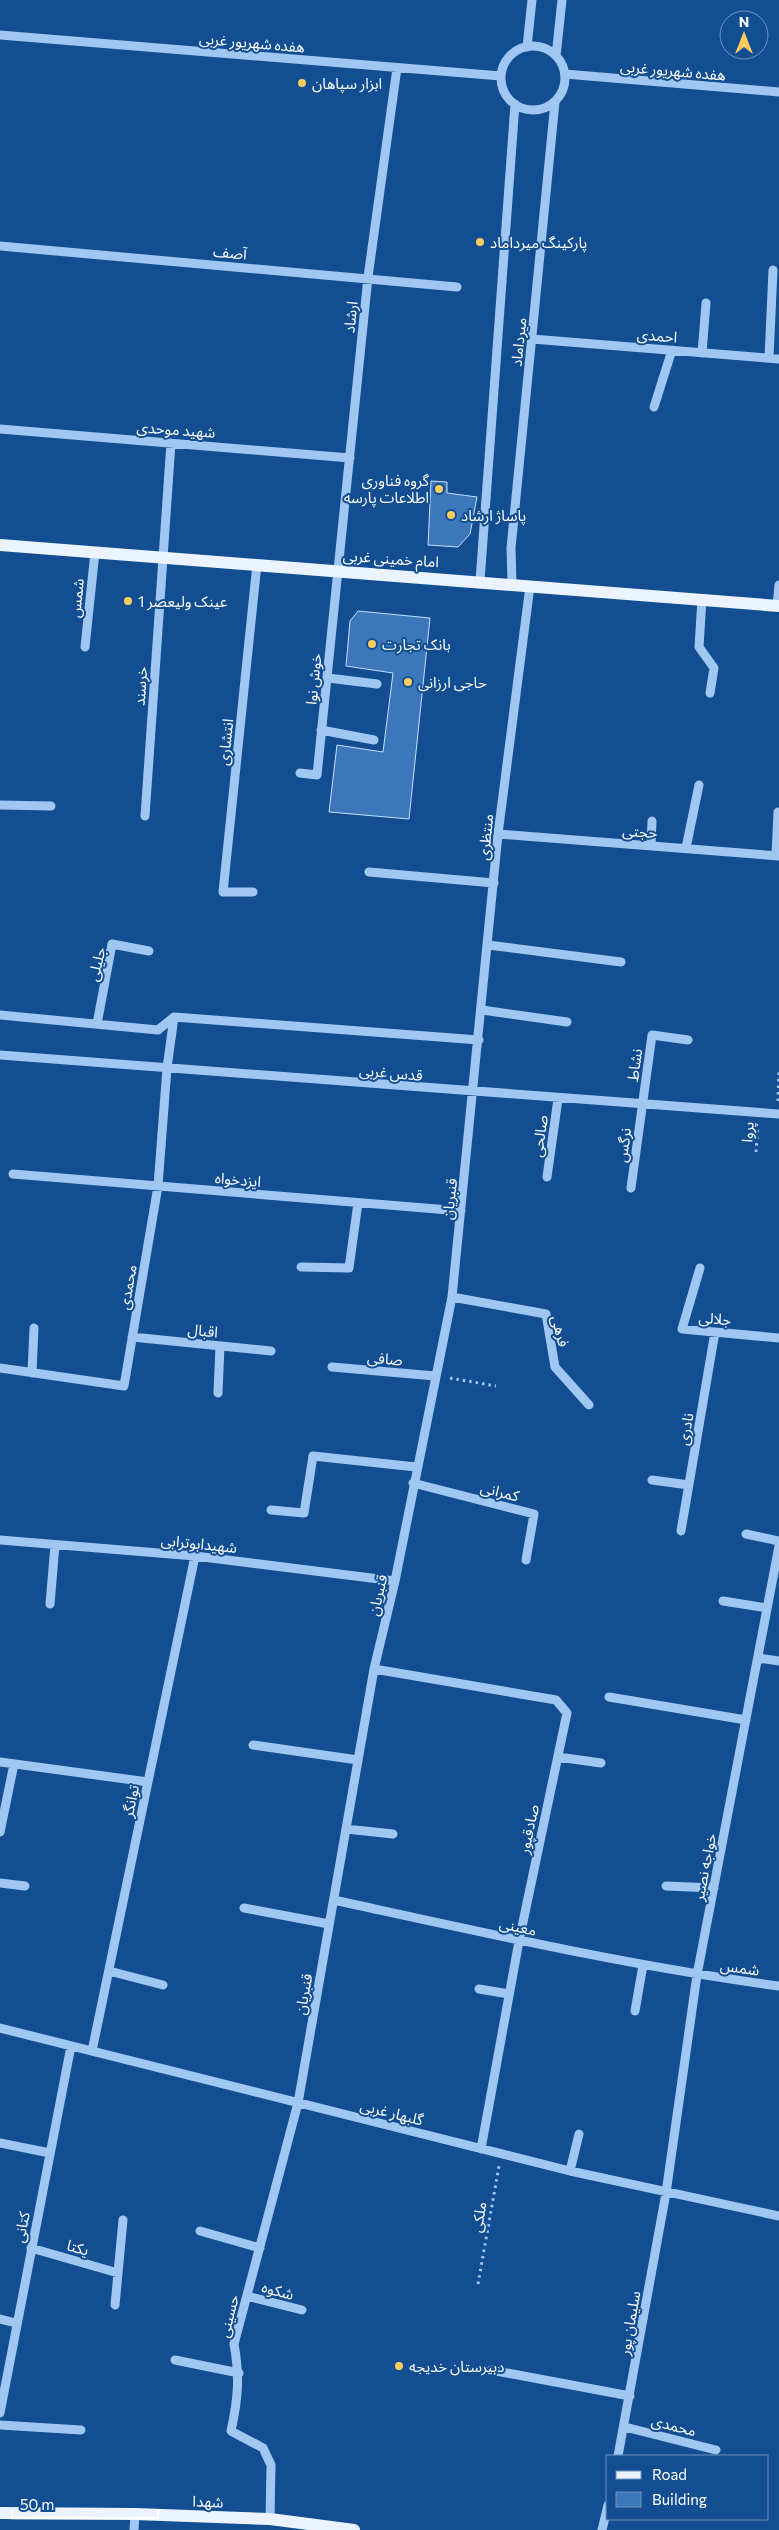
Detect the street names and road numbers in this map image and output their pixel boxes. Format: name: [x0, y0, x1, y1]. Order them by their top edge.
street label: هفده شهریور غربی: [198, 28, 306, 57]
street label: هفده شهریور غربی: [619, 56, 727, 85]
street label: آصف: [213, 242, 248, 262]
street label: ارشاد: [339, 300, 362, 334]
street label: میرداماد: [506, 317, 531, 367]
street label: احمدی: [636, 325, 678, 346]
street label: شهید موحدی: [136, 417, 216, 442]
street label: امام خمینی غربی: [342, 546, 440, 573]
street label: شمس: [65, 577, 88, 619]
street label: خوش نوا: [301, 652, 326, 706]
street label: خرسند: [130, 666, 151, 706]
street label: انتشاری: [214, 718, 237, 767]
street label: منتظری: [474, 813, 497, 861]
street label: حجتی: [622, 821, 658, 842]
street label: جلیلی: [83, 945, 110, 983]
street label: نشاط: [623, 1047, 645, 1083]
street label: قدس غربی: [358, 1060, 424, 1085]
street label: صالحی: [527, 1114, 552, 1158]
street label: پروا: [737, 1121, 759, 1143]
street label: نرگس: [612, 1127, 635, 1163]
street label: ایزدخواه: [214, 1168, 262, 1191]
street label: قنبریان: [438, 1177, 461, 1221]
street label: محمدی: [114, 1263, 141, 1311]
street label: جلالی: [698, 1308, 732, 1329]
street label: فرهی: [547, 1313, 574, 1349]
street label: اقبال: [187, 1319, 219, 1342]
street label: صافی: [366, 1347, 404, 1370]
street label: نادری: [673, 1411, 698, 1447]
street label: کمرانی: [479, 1478, 522, 1506]
street label: شهیدابوترابی: [160, 1530, 238, 1557]
street label: قنبریان: [364, 1572, 391, 1618]
street label: توانگر: [118, 1783, 143, 1820]
street label: صادقپور: [514, 1803, 544, 1857]
street label: خواجه نصیر: [688, 1832, 720, 1903]
street label: معینی: [498, 1913, 538, 1940]
street label: شمس: [719, 1955, 761, 1980]
street label: قنبریان: [291, 1972, 317, 2016]
street label: گلبهار غربی: [358, 2095, 426, 2130]
street label: ملکی: [466, 2200, 491, 2234]
street label: کتانی: [9, 2209, 34, 2244]
street label: یکتا: [65, 2235, 91, 2259]
street label: شکوه: [260, 2277, 296, 2304]
street label: سلیمان پور: [614, 2289, 646, 2358]
street label: حسینی: [214, 2293, 243, 2339]
street label: محمدی: [650, 2411, 698, 2440]
street label: شهدا: [192, 2491, 224, 2512]

